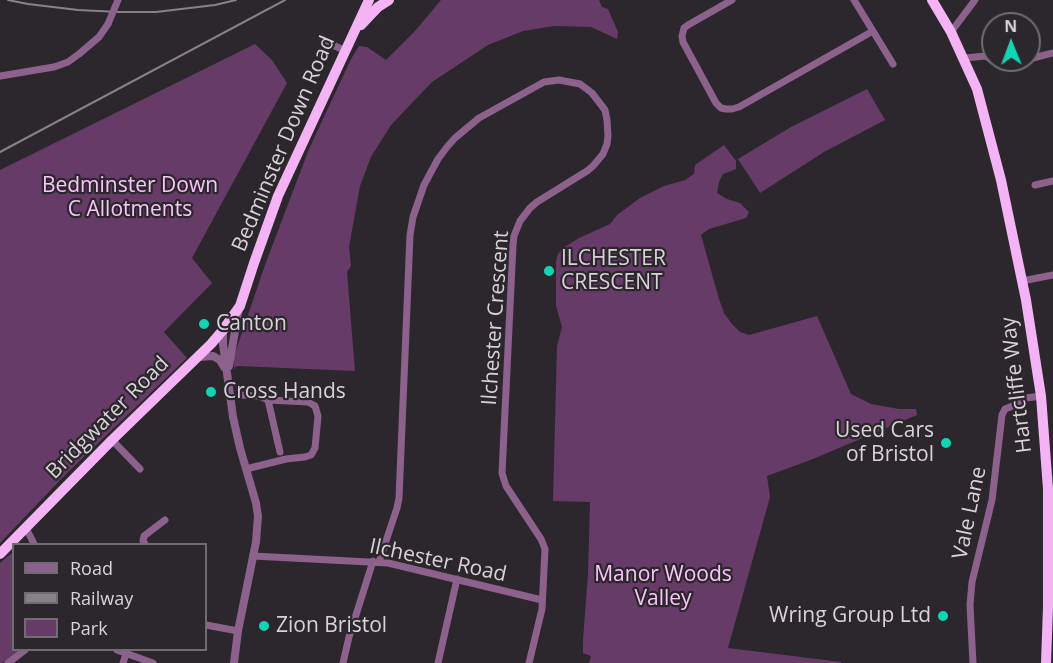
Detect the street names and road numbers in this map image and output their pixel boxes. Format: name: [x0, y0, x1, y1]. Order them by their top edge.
street label: Bedminster Down Road: [227, 32, 341, 256]
street label: Ilchester Crescent: [477, 230, 515, 406]
street label: Hartcliffe Way: [996, 316, 1038, 454]
street label: Bridgwater Road: [41, 351, 175, 485]
street label: Vale Lane: [948, 464, 992, 562]
street label: Ilchester Road: [367, 534, 509, 588]

